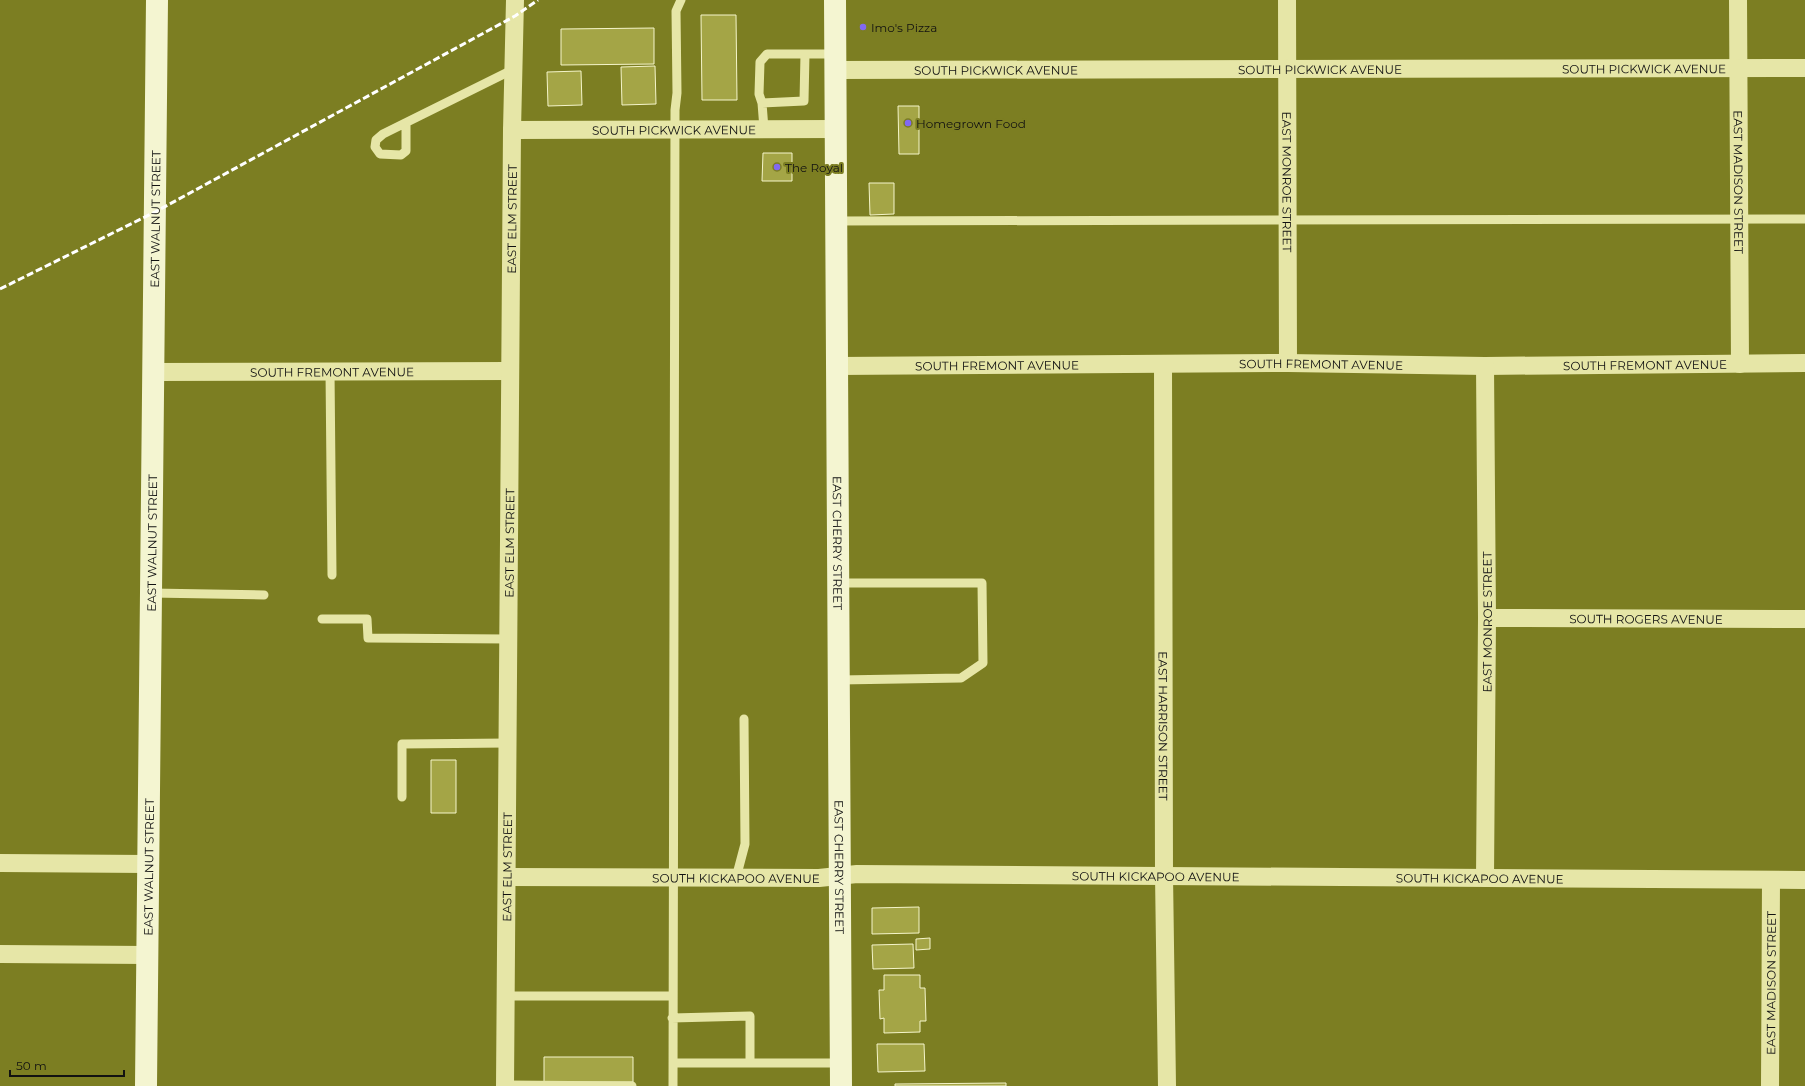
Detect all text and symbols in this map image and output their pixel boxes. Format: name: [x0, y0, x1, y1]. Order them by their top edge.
place label: Imo's Pizza: [871, 20, 937, 35]
marker: Imo's Pizza: [858, 22, 868, 32]
street label: SOUTH PICKWICK AVENUE: [1238, 61, 1402, 77]
street label: SOUTH PICKWICK AVENUE: [1562, 61, 1726, 76]
street label: SOUTH PICKWICK AVENUE: [914, 62, 1078, 77]
street label: EAST MADISON STREET: [1731, 110, 1747, 254]
street label: EAST MONROE STREET: [1280, 111, 1295, 253]
place label: Homegrown Food: [916, 116, 1026, 131]
marker: Homegrown Food: [903, 118, 913, 128]
street label: SOUTH PICKWICK AVENUE: [592, 122, 756, 137]
street label: EAST WALNUT STREET: [147, 150, 163, 288]
place label: The Royal: [785, 160, 843, 175]
marker: The Royal: [772, 162, 782, 172]
street label: EAST ELM STREET: [503, 164, 519, 274]
street label: SOUTH FREMONT AVENUE: [1239, 355, 1403, 372]
street label: SOUTH FREMONT AVENUE: [1563, 356, 1727, 373]
street label: SOUTH FREMONT AVENUE: [915, 357, 1079, 373]
street label: SOUTH FREMONT AVENUE: [250, 364, 414, 379]
street label: EAST WALNUT STREET: [143, 474, 160, 612]
street label: EAST CHERRY STREET: [830, 476, 846, 610]
street label: EAST ELM STREET: [501, 488, 517, 598]
street label: EAST MONROE STREET: [1479, 551, 1495, 693]
street label: SOUTH ROGERS AVENUE: [1569, 611, 1723, 626]
street label: EAST HARRISON STREET: [1156, 651, 1171, 801]
street label: EAST WALNUT STREET: [140, 798, 156, 936]
street label: EAST CHERRY STREET: [832, 800, 848, 934]
street label: EAST ELM STREET: [499, 812, 515, 922]
street label: SOUTH KICKAPOO AVENUE: [1072, 868, 1240, 884]
street label: SOUTH KICKAPOO AVENUE: [652, 870, 820, 886]
street label: SOUTH KICKAPOO AVENUE: [1396, 870, 1564, 886]
street label: EAST MADISON STREET: [1763, 911, 1778, 1055]
scale bar: [10, 1052, 124, 1078]
text: 50 m: [16, 1058, 47, 1073]

